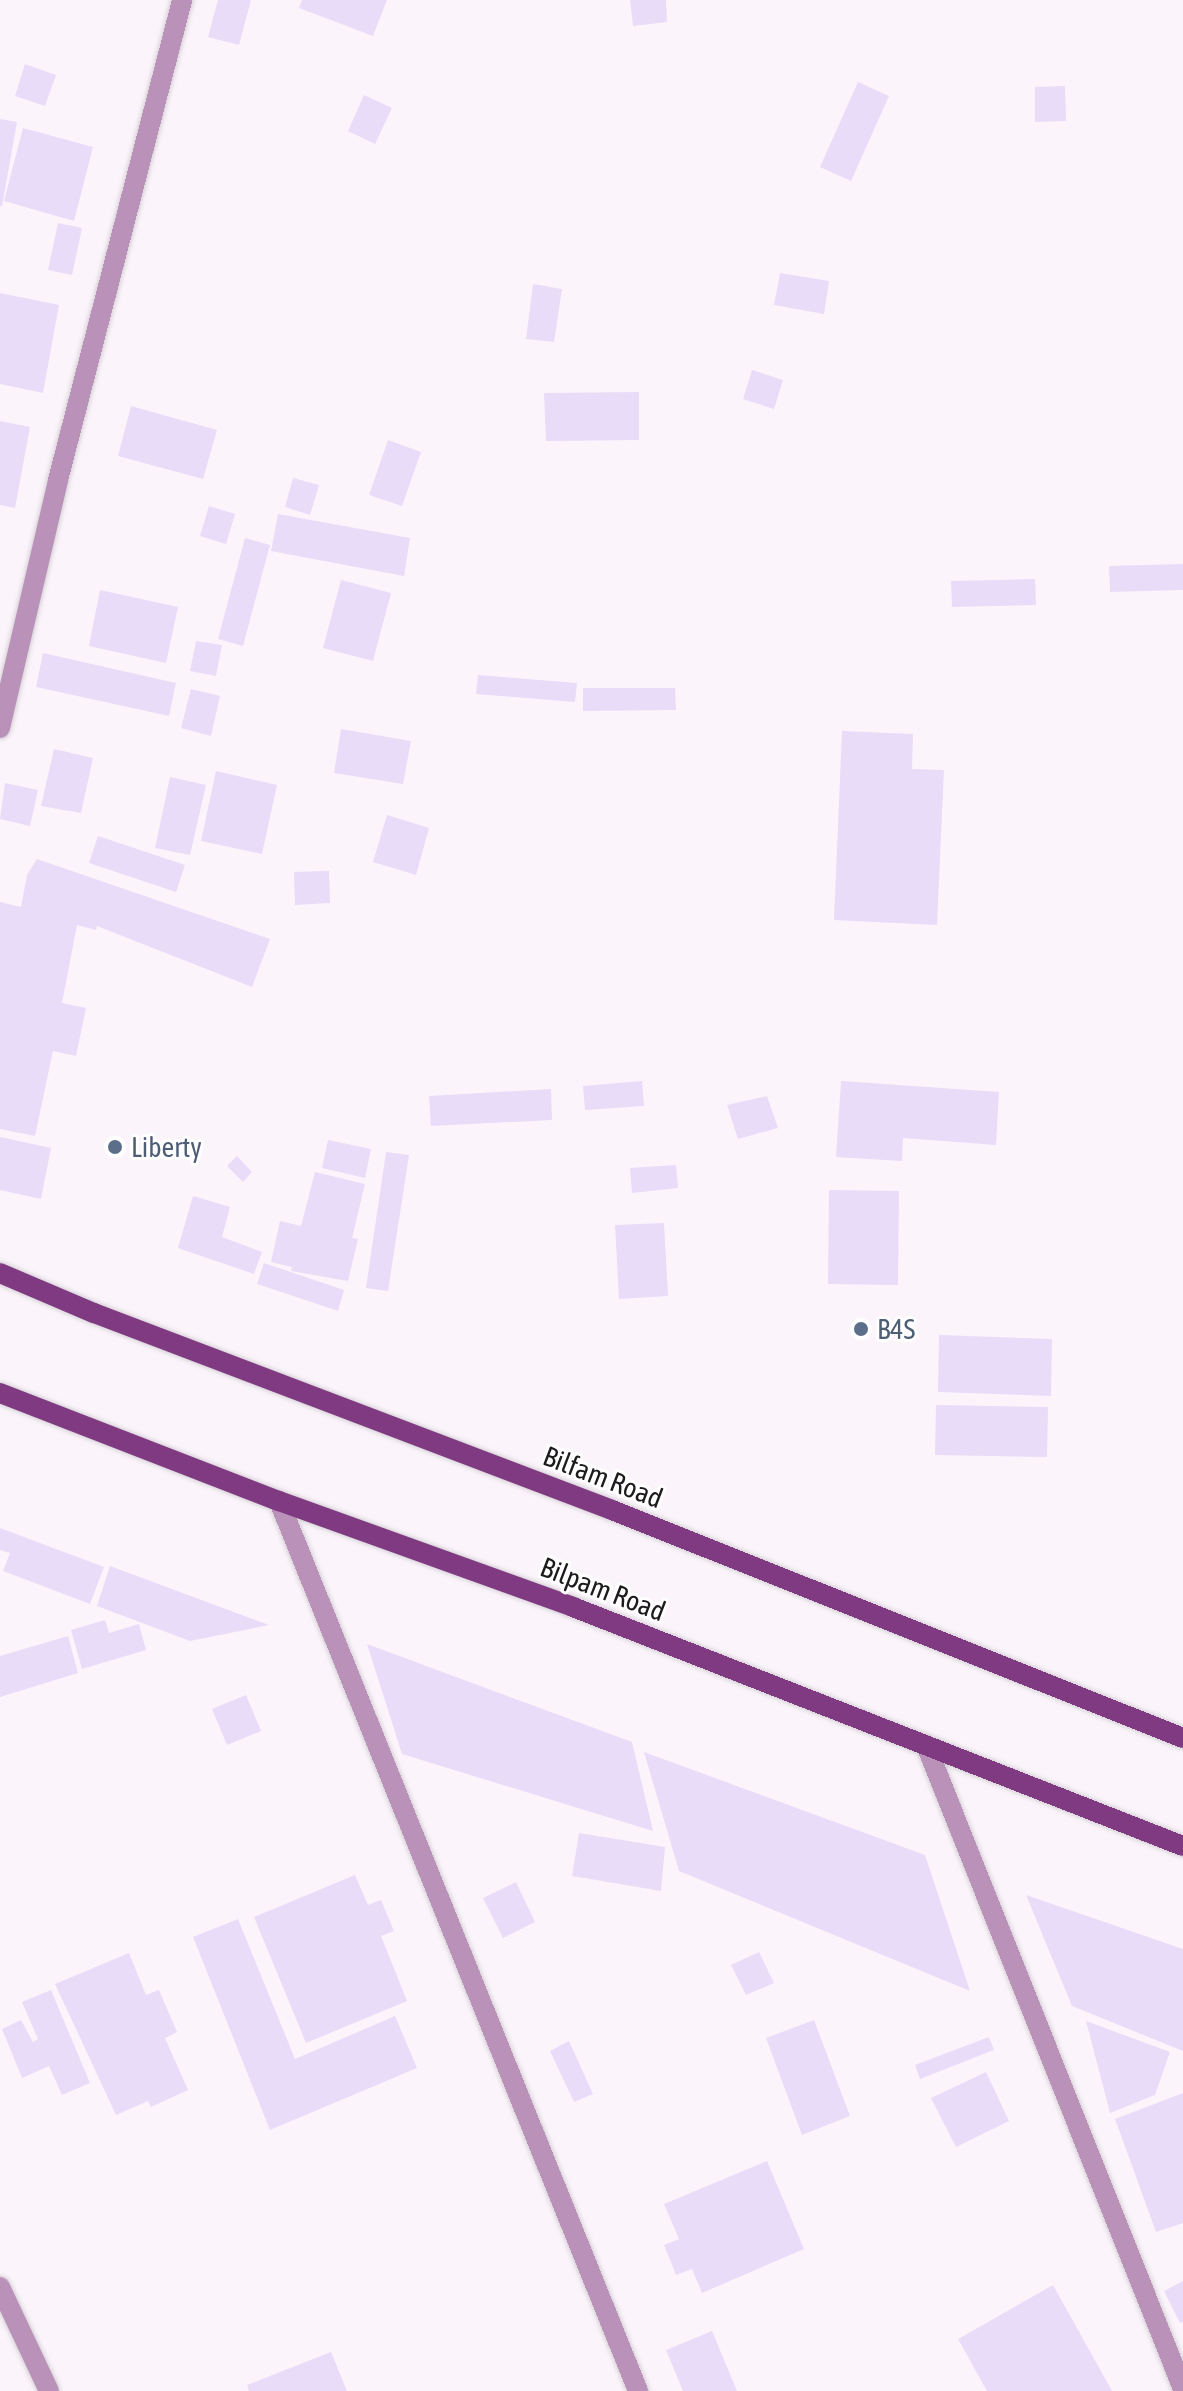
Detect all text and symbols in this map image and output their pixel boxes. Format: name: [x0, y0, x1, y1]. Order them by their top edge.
place label: Liberty: [131, 1130, 202, 1164]
marker: Liberty: [106, 1138, 124, 1156]
place label: B4S: [877, 1312, 915, 1346]
marker: B4S: [852, 1320, 870, 1338]
street label: Bilfam Road: [538, 1439, 668, 1515]
street label: Bilpam Road: [536, 1550, 670, 1628]

